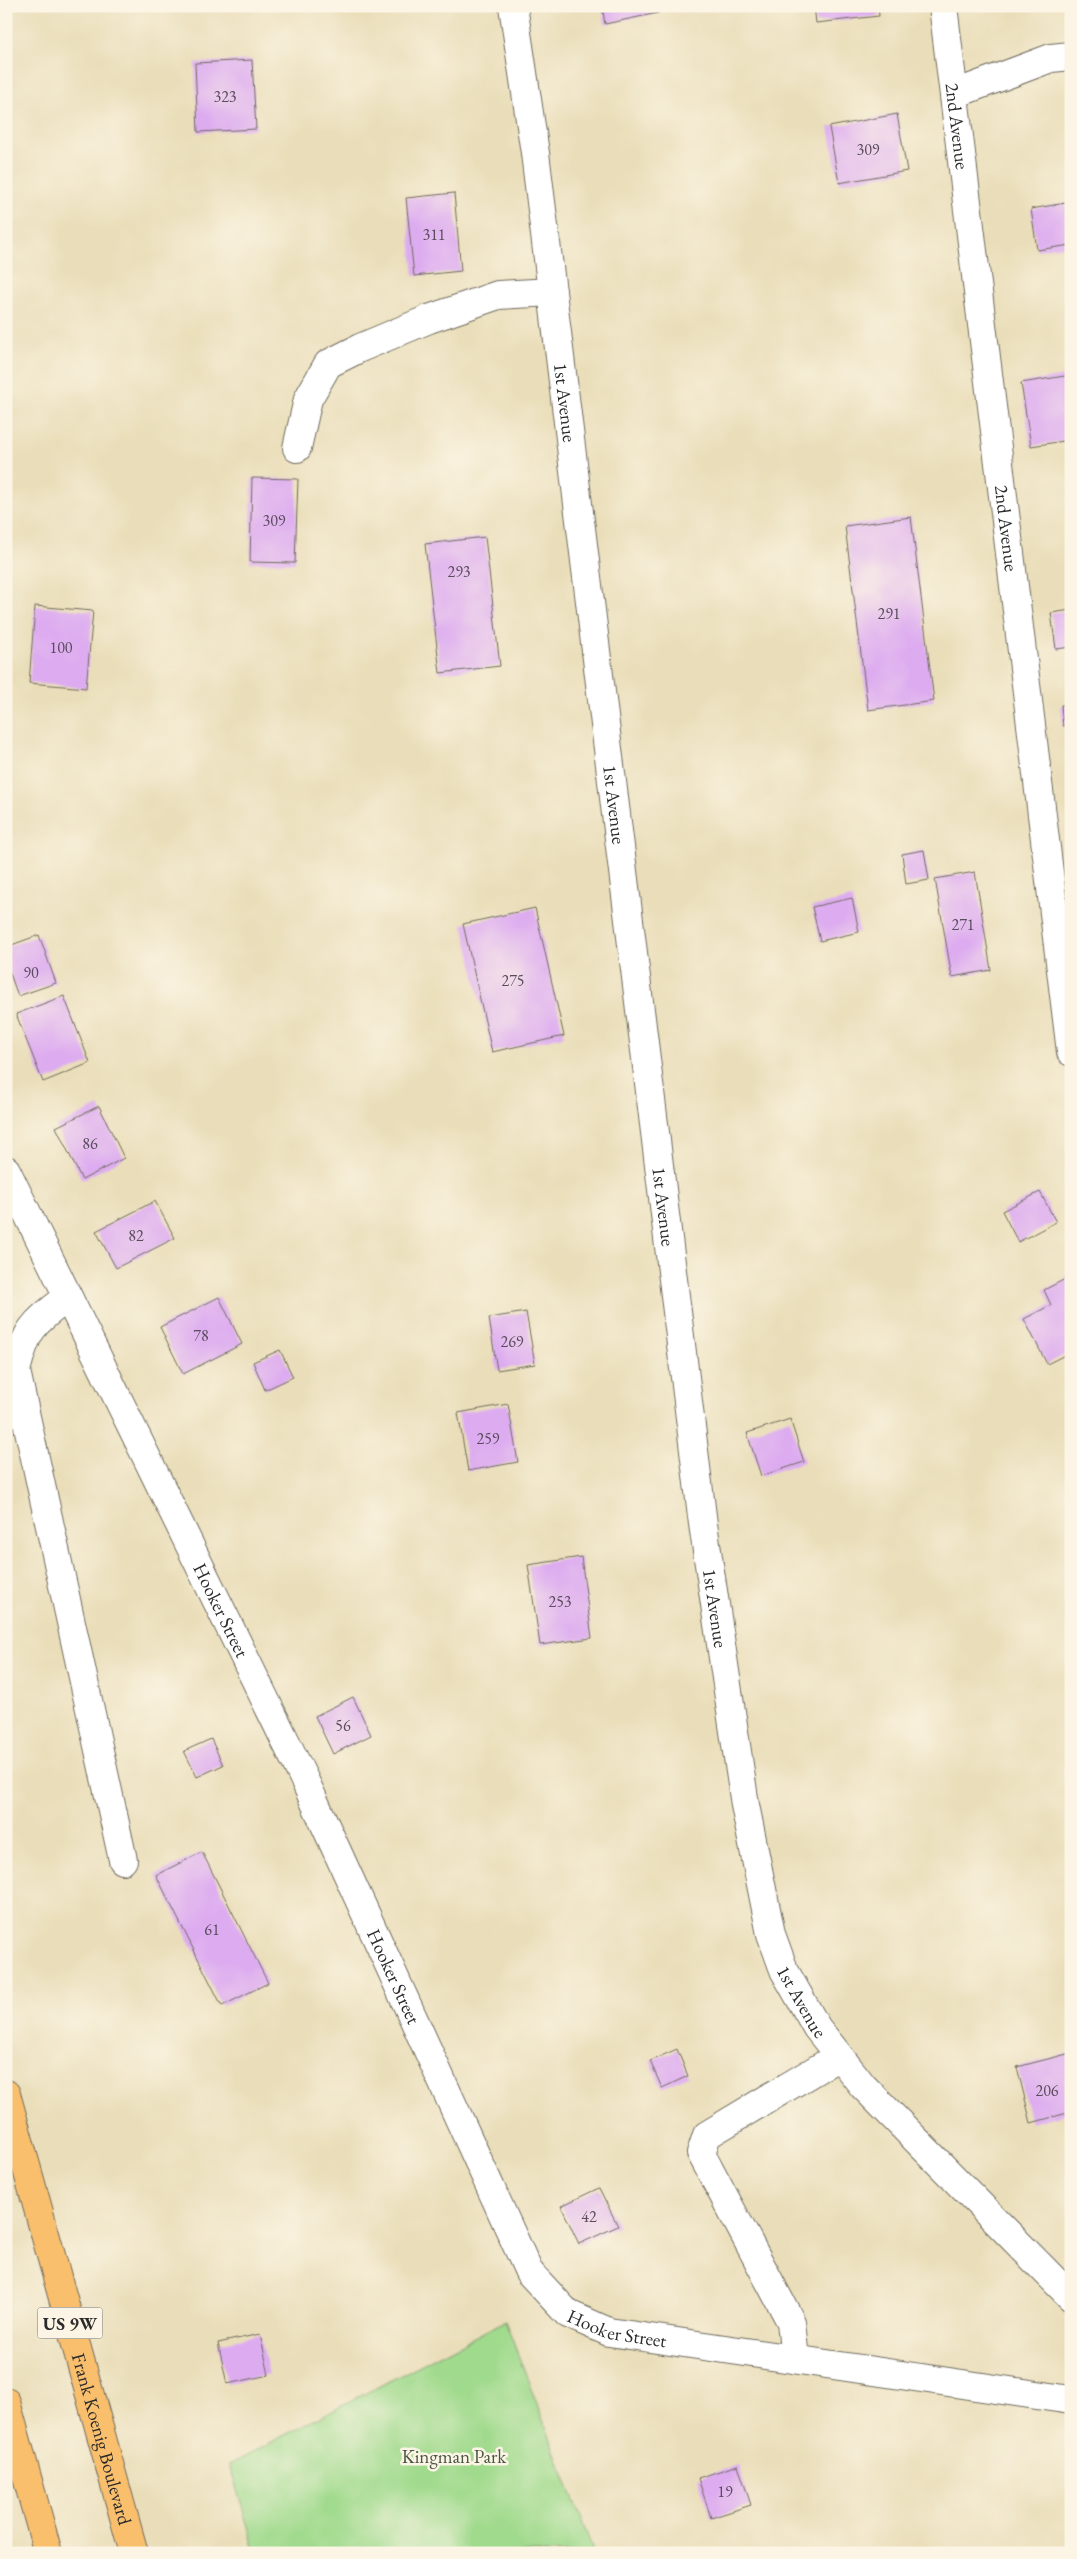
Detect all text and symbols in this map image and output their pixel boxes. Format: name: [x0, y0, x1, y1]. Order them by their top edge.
street label: 2nd Avenue: [940, 81, 975, 171]
house number: 323: [213, 86, 237, 107]
house number: 309: [856, 139, 880, 160]
house number: 311: [422, 224, 446, 245]
street label: 1st Avenue: [548, 361, 583, 444]
street label: 2nd Avenue: [989, 483, 1025, 573]
house number: 309: [262, 510, 286, 531]
house number: 293: [447, 561, 471, 582]
house number: 291: [877, 603, 901, 624]
house number: 100: [49, 637, 73, 658]
street label: 1st Avenue: [598, 763, 632, 846]
house number: 271: [951, 914, 975, 935]
house number: 90: [23, 962, 39, 983]
house number: 275: [501, 970, 525, 991]
house number: 86: [82, 1133, 98, 1154]
street label: 1st Avenue: [647, 1165, 681, 1248]
house number: 82: [128, 1225, 144, 1246]
house number: 78: [193, 1325, 209, 1346]
house number: 269: [500, 1331, 524, 1352]
house number: 259: [476, 1428, 500, 1449]
street label: Hooker Street: [188, 1559, 255, 1662]
street label: 1st Avenue: [697, 1567, 734, 1649]
house number: 253: [548, 1591, 572, 1612]
house number: 56: [335, 1715, 351, 1736]
house number: 61: [204, 1919, 220, 1940]
street label: Hooker Street: [362, 1925, 427, 2028]
street label: 1st Avenue: [771, 1961, 833, 2043]
house number: 206: [1035, 2080, 1059, 2101]
house number: 42: [581, 2206, 597, 2227]
street label: Hooker Street: [564, 2303, 668, 2353]
road number: US 9W: [38, 2308, 102, 2338]
street label: Frank Koenig Boulevard: [66, 2350, 138, 2528]
park label: Kingman Park: [402, 2444, 507, 2469]
house number: 19: [717, 2481, 733, 2502]

